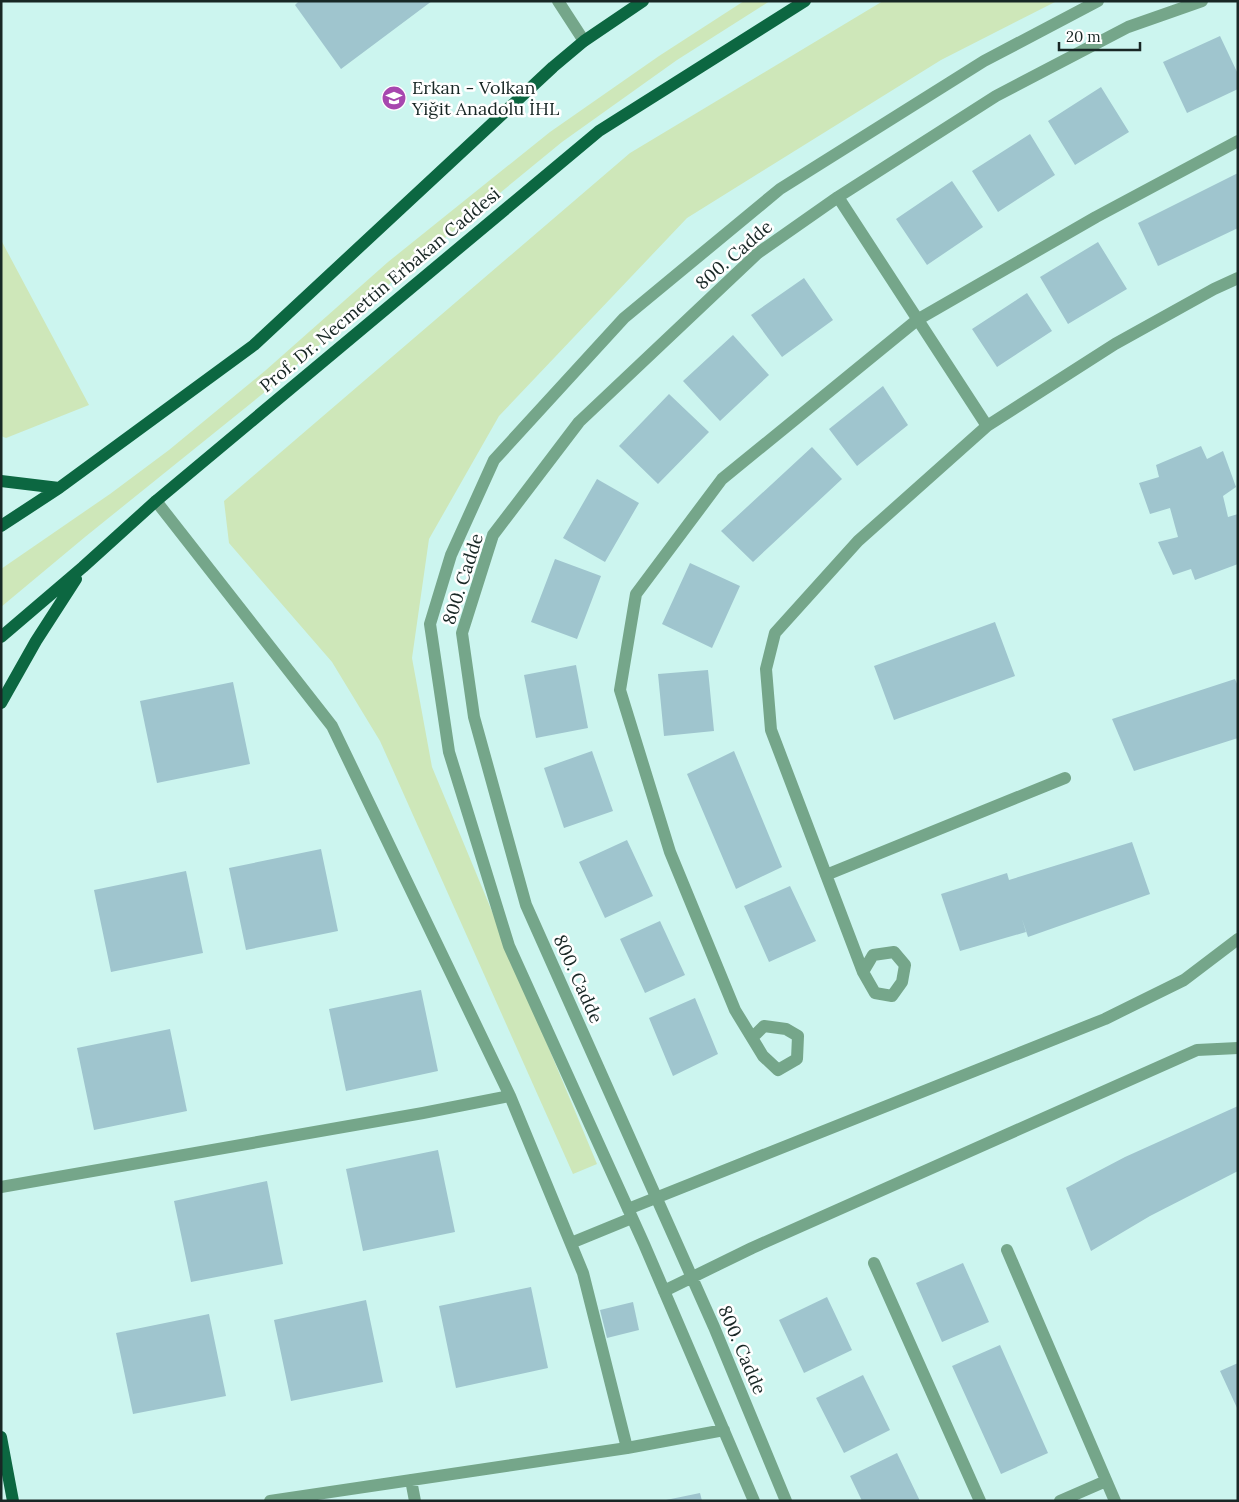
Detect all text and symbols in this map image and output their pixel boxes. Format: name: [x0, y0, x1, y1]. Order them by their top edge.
scale bar: [1059, 20, 1140, 52]
text: 20 m: [1066, 27, 1101, 46]
place label: Erkan - Volkan Yiğit Anadolu İHL: [411, 76, 560, 120]
school or university icon: Erkan - Volkan Yiğit Anadolu İHL: [381, 85, 407, 111]
street label: Prof. Dr. Necmettin Erbakan Caddesi: [255, 182, 505, 397]
street label: 800. Cadde: [690, 215, 777, 294]
street label: 800. Cadde: [437, 530, 488, 627]
street label: 800. Cadde: [549, 931, 608, 1027]
street label: 800. Cadde: [713, 1302, 772, 1398]

